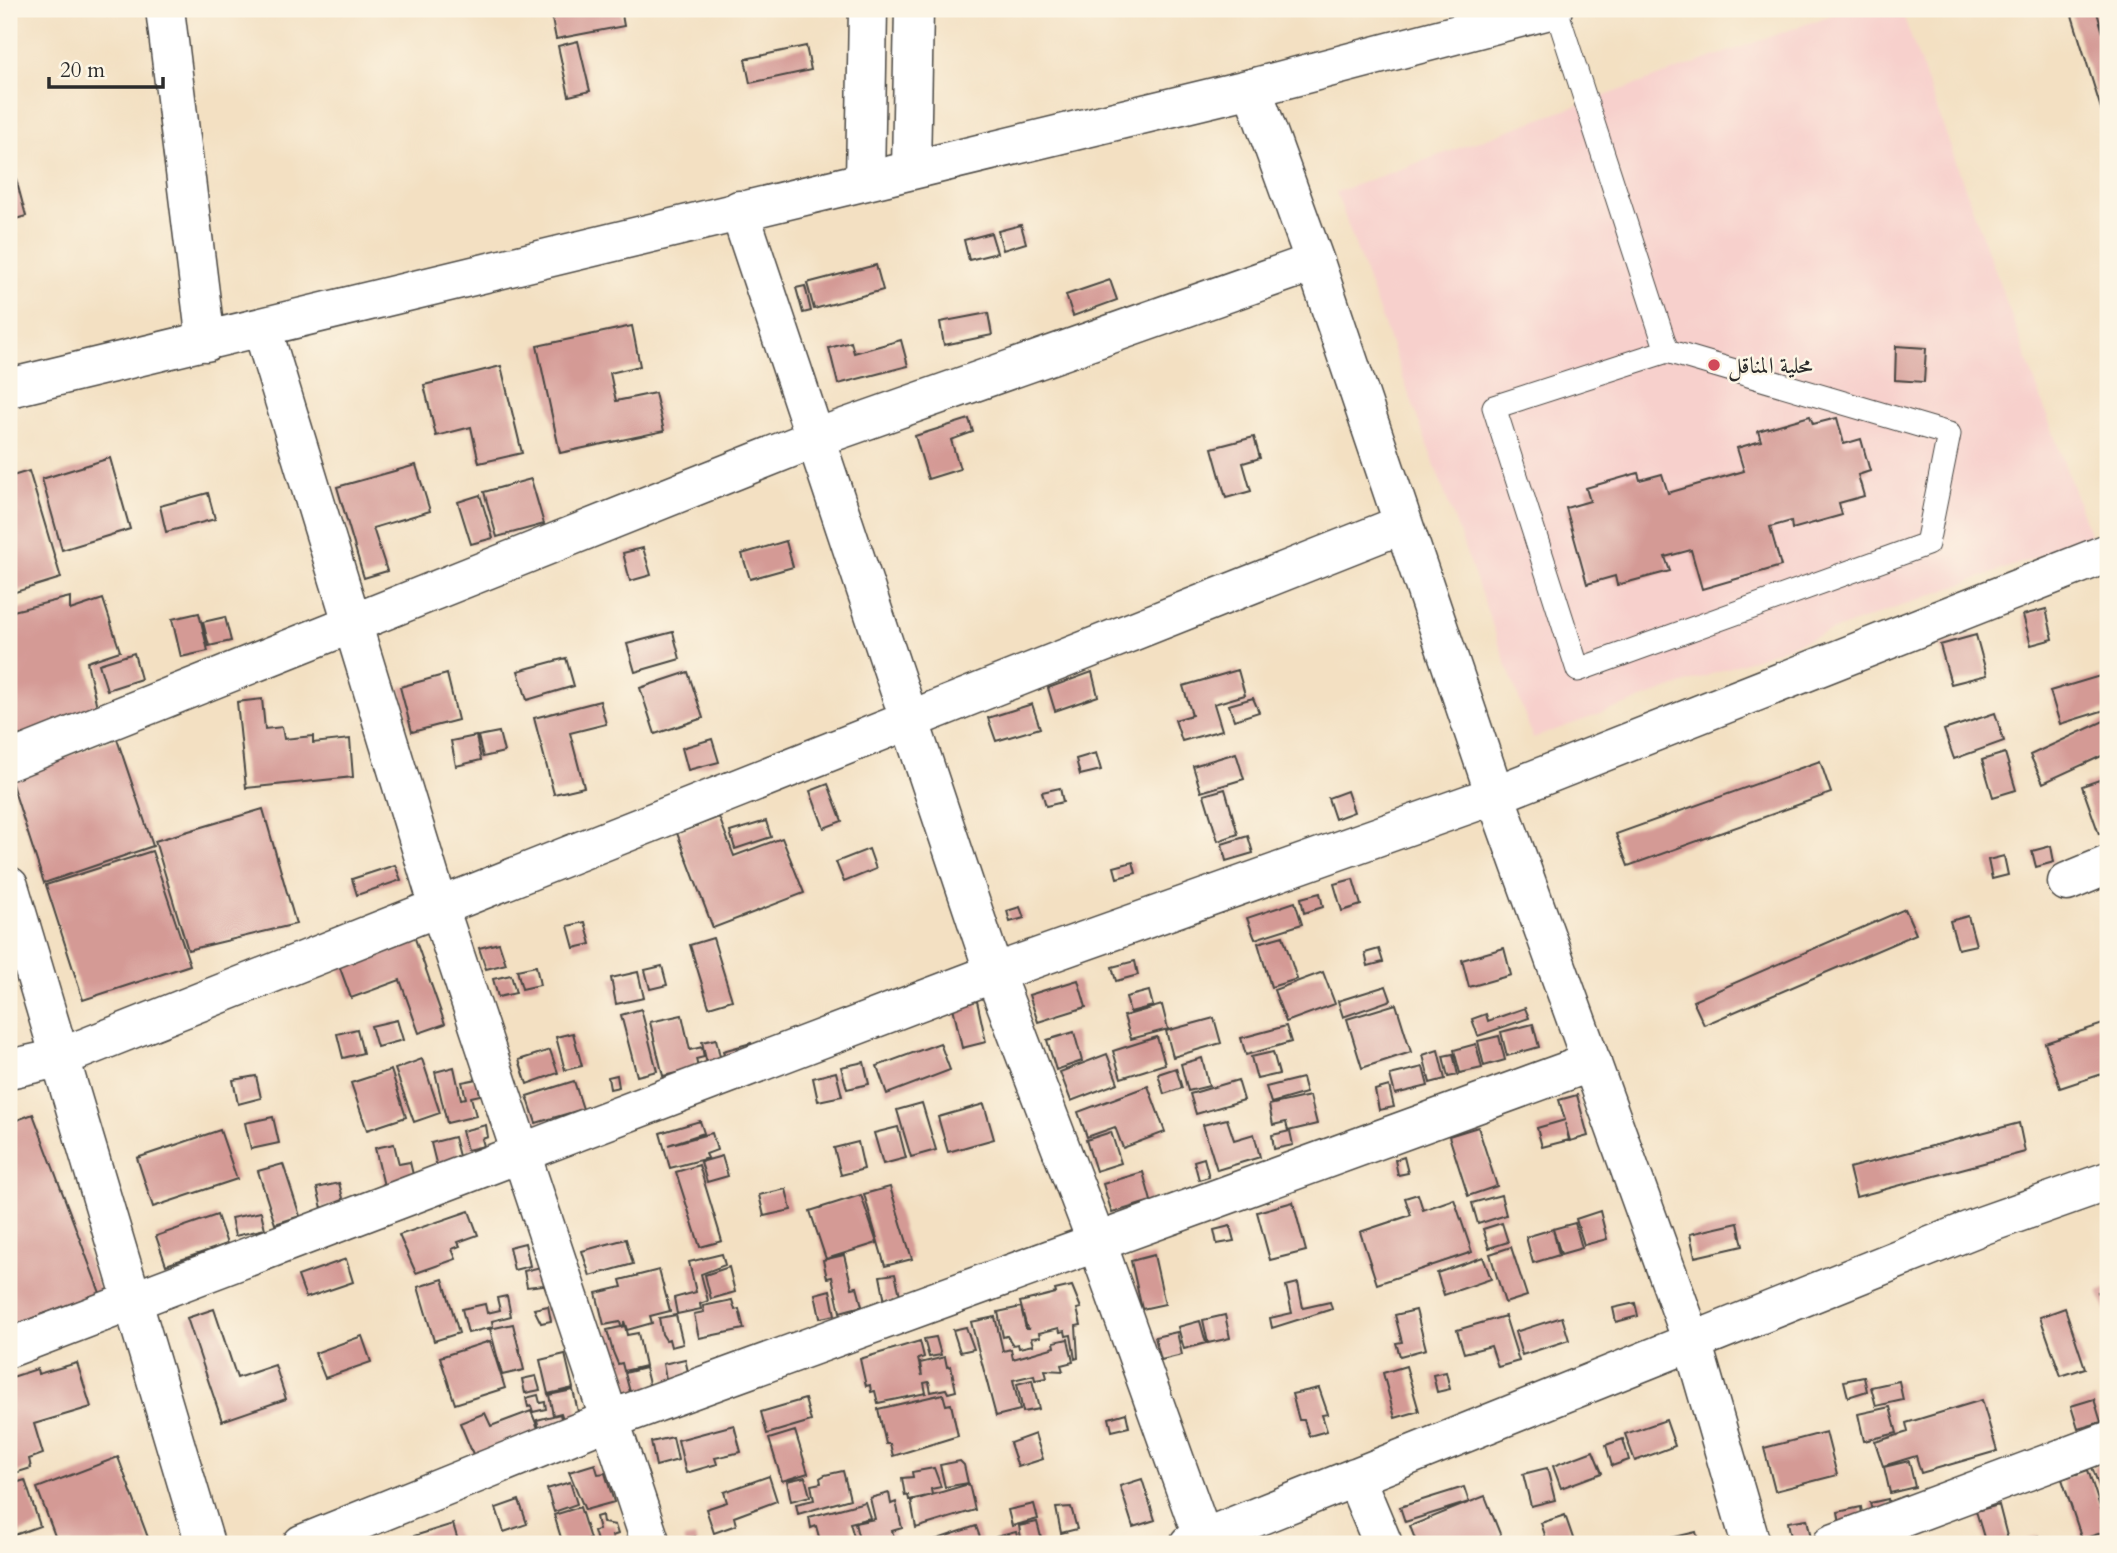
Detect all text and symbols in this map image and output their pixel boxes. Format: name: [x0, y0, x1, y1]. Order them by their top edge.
scale bar: [49, 46, 163, 90]
text: 20 m: [60, 56, 105, 85]
place label: محلية المناقل: [1728, 350, 1813, 382]
marker: محلية المناقل: [1706, 357, 1722, 373]

